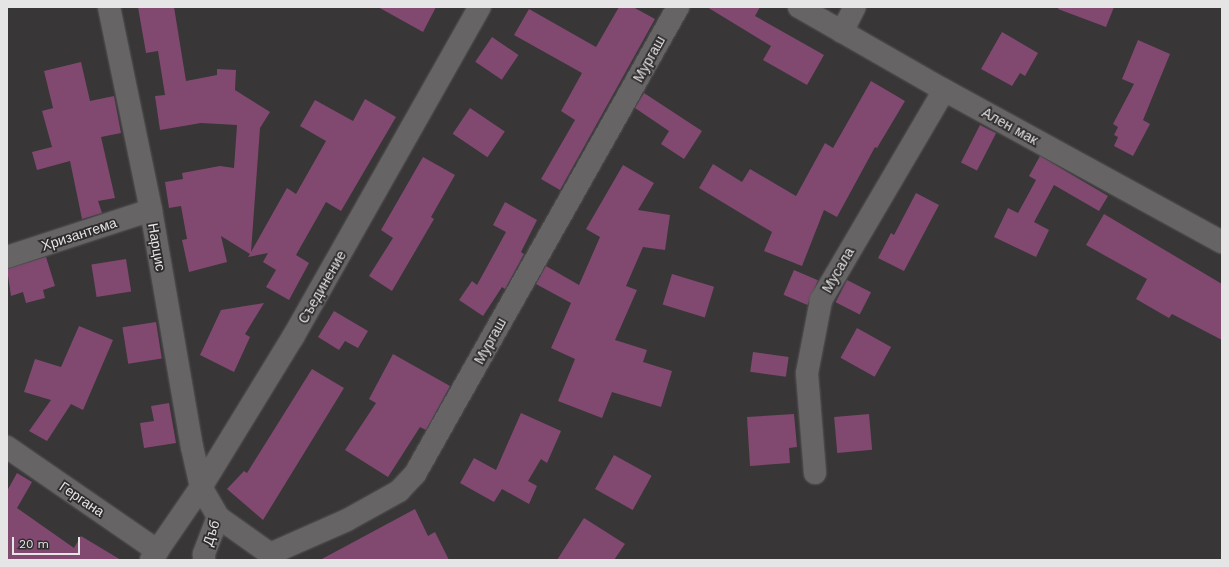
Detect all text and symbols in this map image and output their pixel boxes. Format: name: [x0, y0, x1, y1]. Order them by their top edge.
street label: Мургаш: [629, 33, 669, 85]
street label: Ален мак: [979, 104, 1041, 148]
street label: Хризантема: [39, 214, 119, 254]
street label: Нарцис: [145, 222, 169, 272]
street label: Мусала: [818, 244, 858, 296]
street label: Съединение: [294, 248, 350, 326]
street label: Мургаш: [470, 315, 510, 367]
street label: Гергана: [56, 478, 108, 520]
street label: Дъб: [199, 518, 223, 548]
scale bar: [14, 529, 82, 555]
text: 20 m: [19, 537, 49, 551]

